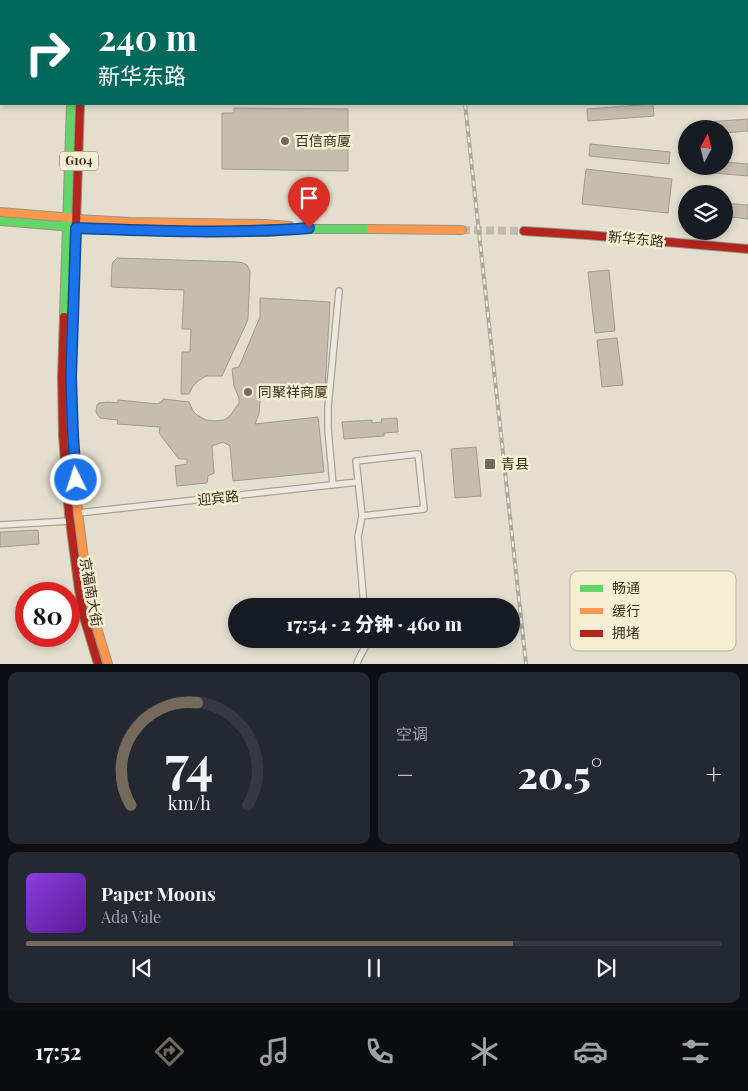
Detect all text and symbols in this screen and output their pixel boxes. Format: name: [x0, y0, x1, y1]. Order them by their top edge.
text: 240 m: [98, 13, 197, 60]
icon: right: [15, 20, 80, 85]
text: 新华东路: [98, 60, 186, 90]
north arrow: [678, 120, 732, 175]
map controls: [678, 120, 733, 240]
place label: 百信商厦: [295, 131, 351, 150]
marker: 百信商厦: [279, 135, 291, 147]
road number: G104: [60, 152, 98, 170]
pin: [288, 177, 330, 228]
icon: arrive: [295, 184, 323, 212]
button: layers: [678, 185, 733, 240]
street label: 新华东路: [607, 227, 665, 250]
place label: 同聚祥商厦: [258, 382, 328, 401]
marker: 同聚祥商厦: [242, 386, 254, 398]
position arrow: [49, 453, 101, 505]
place label: 青县: [501, 454, 529, 473]
marker: 青县: [483, 457, 497, 471]
street label: 迎宾路: [196, 486, 240, 509]
street label: 京福南大街: [76, 556, 107, 628]
legend: [570, 571, 736, 651]
text: 畅通: [612, 578, 640, 597]
speed limit sign: 80: [15, 582, 80, 647]
text: 缓行: [612, 601, 640, 620]
text: 17:54 · 2 分钟 · 460 m: [286, 610, 462, 636]
text: 拥堵: [612, 623, 640, 642]
text: 空调: [396, 723, 428, 744]
text: 74: [165, 728, 213, 797]
text: 20.5°: [517, 748, 602, 799]
text: −: [396, 755, 414, 792]
text: +: [706, 755, 722, 792]
text: km/h: [168, 791, 211, 814]
text: Paper Moons: [101, 880, 216, 906]
text: Ada Vale: [101, 906, 161, 927]
icon: previous: [128, 954, 156, 982]
icon: pause: [360, 954, 388, 982]
icon: next: [592, 954, 620, 982]
icon: directions: [152, 1034, 187, 1069]
icon: music: [257, 1034, 292, 1069]
icon: phone: [362, 1034, 397, 1069]
icon: climate: [467, 1034, 502, 1069]
icon: car: [573, 1034, 608, 1069]
icon: filters: [678, 1034, 713, 1069]
text: 17:52: [35, 1036, 82, 1066]

